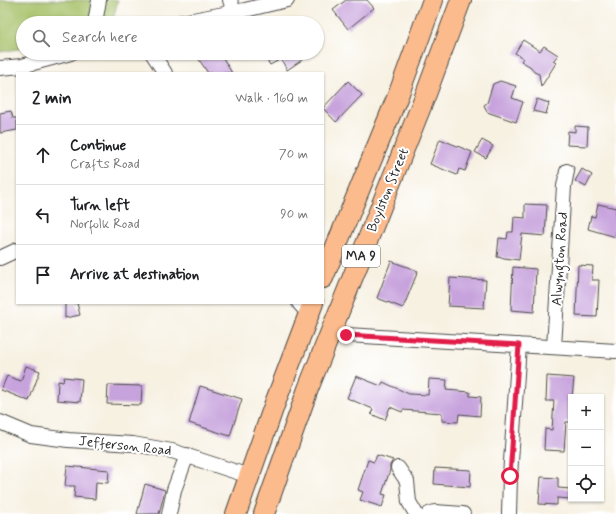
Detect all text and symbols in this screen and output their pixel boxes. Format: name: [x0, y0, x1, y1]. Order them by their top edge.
search box: [16, 16, 324, 60]
icon: search: [30, 27, 52, 49]
text: Search here: [62, 28, 138, 48]
text: 2 min: [32, 87, 72, 109]
text: Walk · 160 m: [235, 90, 308, 107]
text: Continue: [70, 136, 126, 156]
icon: ahead: [32, 144, 54, 166]
street label: Boylston Street: [363, 145, 413, 235]
text: 70 m: [279, 146, 308, 163]
text: Crafts Road: [70, 156, 140, 173]
text: Turn left: [70, 196, 130, 216]
icon: left: [32, 204, 54, 226]
text: 90 m: [280, 206, 308, 223]
street label: Alwyngton Road: [548, 211, 574, 307]
text: Norfolk Road: [70, 216, 140, 233]
road number: MA 9: [342, 245, 380, 267]
icon: arrive: [32, 264, 54, 286]
text: Arrive at destination: [70, 265, 199, 285]
route end: [337, 326, 355, 344]
map controls: [568, 394, 604, 502]
button: +: [568, 394, 604, 430]
button: −: [568, 430, 604, 466]
street label: Jefferson Road: [78, 432, 172, 460]
button: locate: [568, 466, 604, 502]
route start: [501, 467, 519, 485]

